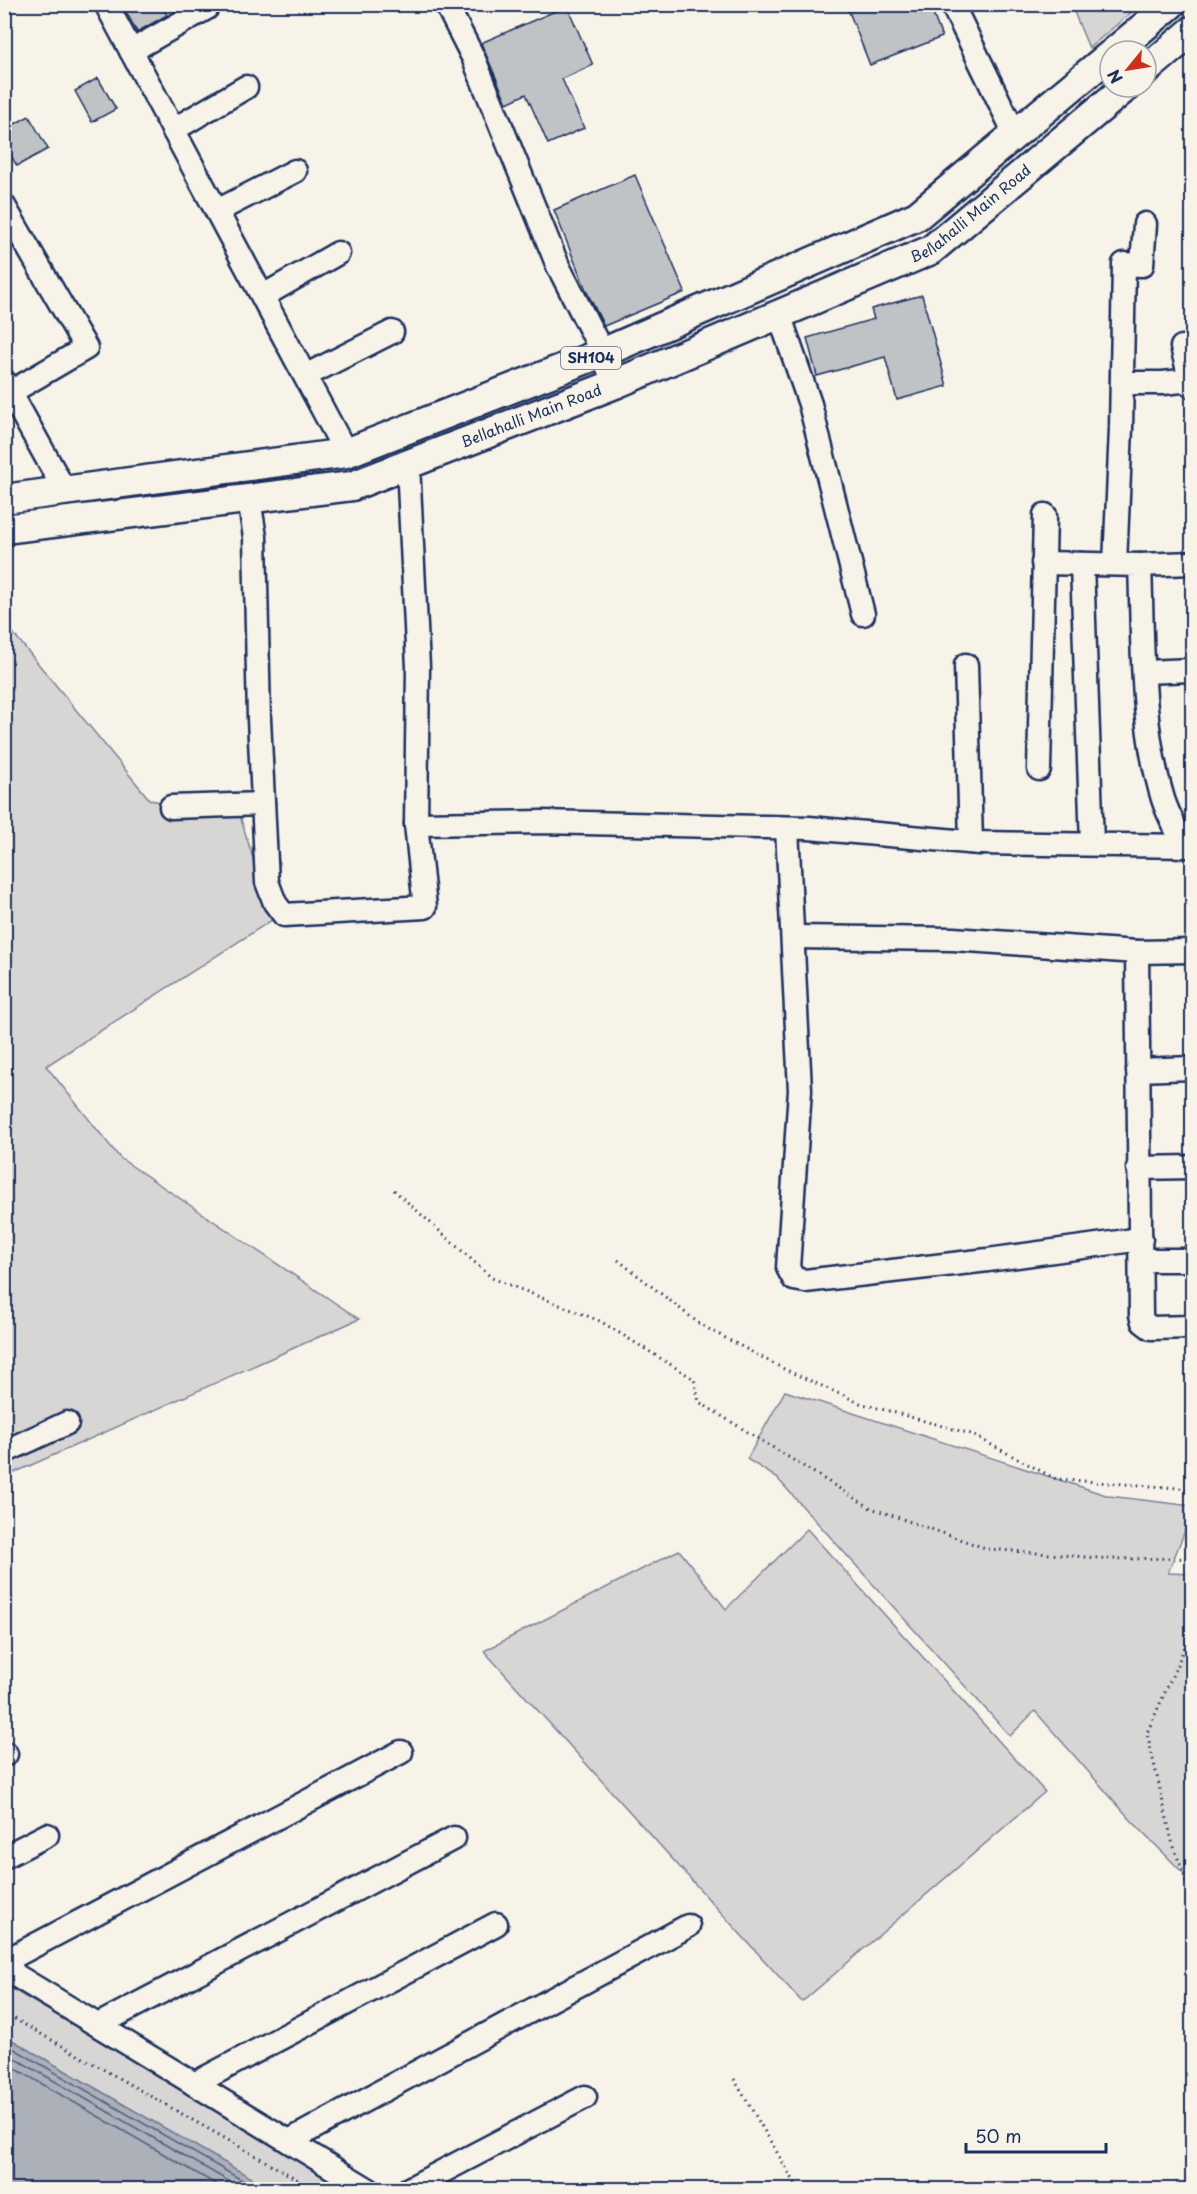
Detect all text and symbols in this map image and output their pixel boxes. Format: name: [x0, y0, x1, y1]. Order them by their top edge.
north arrow: [1098, 39, 1158, 99]
text: N: [1101, 66, 1128, 88]
street label: Bellahalli Main Road: [906, 158, 1035, 268]
road number: SH104: [561, 347, 621, 369]
street label: Bellahalli Main Road: [457, 377, 605, 453]
scale bar: [966, 2116, 1106, 2154]
text: 50 m: [975, 2122, 1022, 2149]

